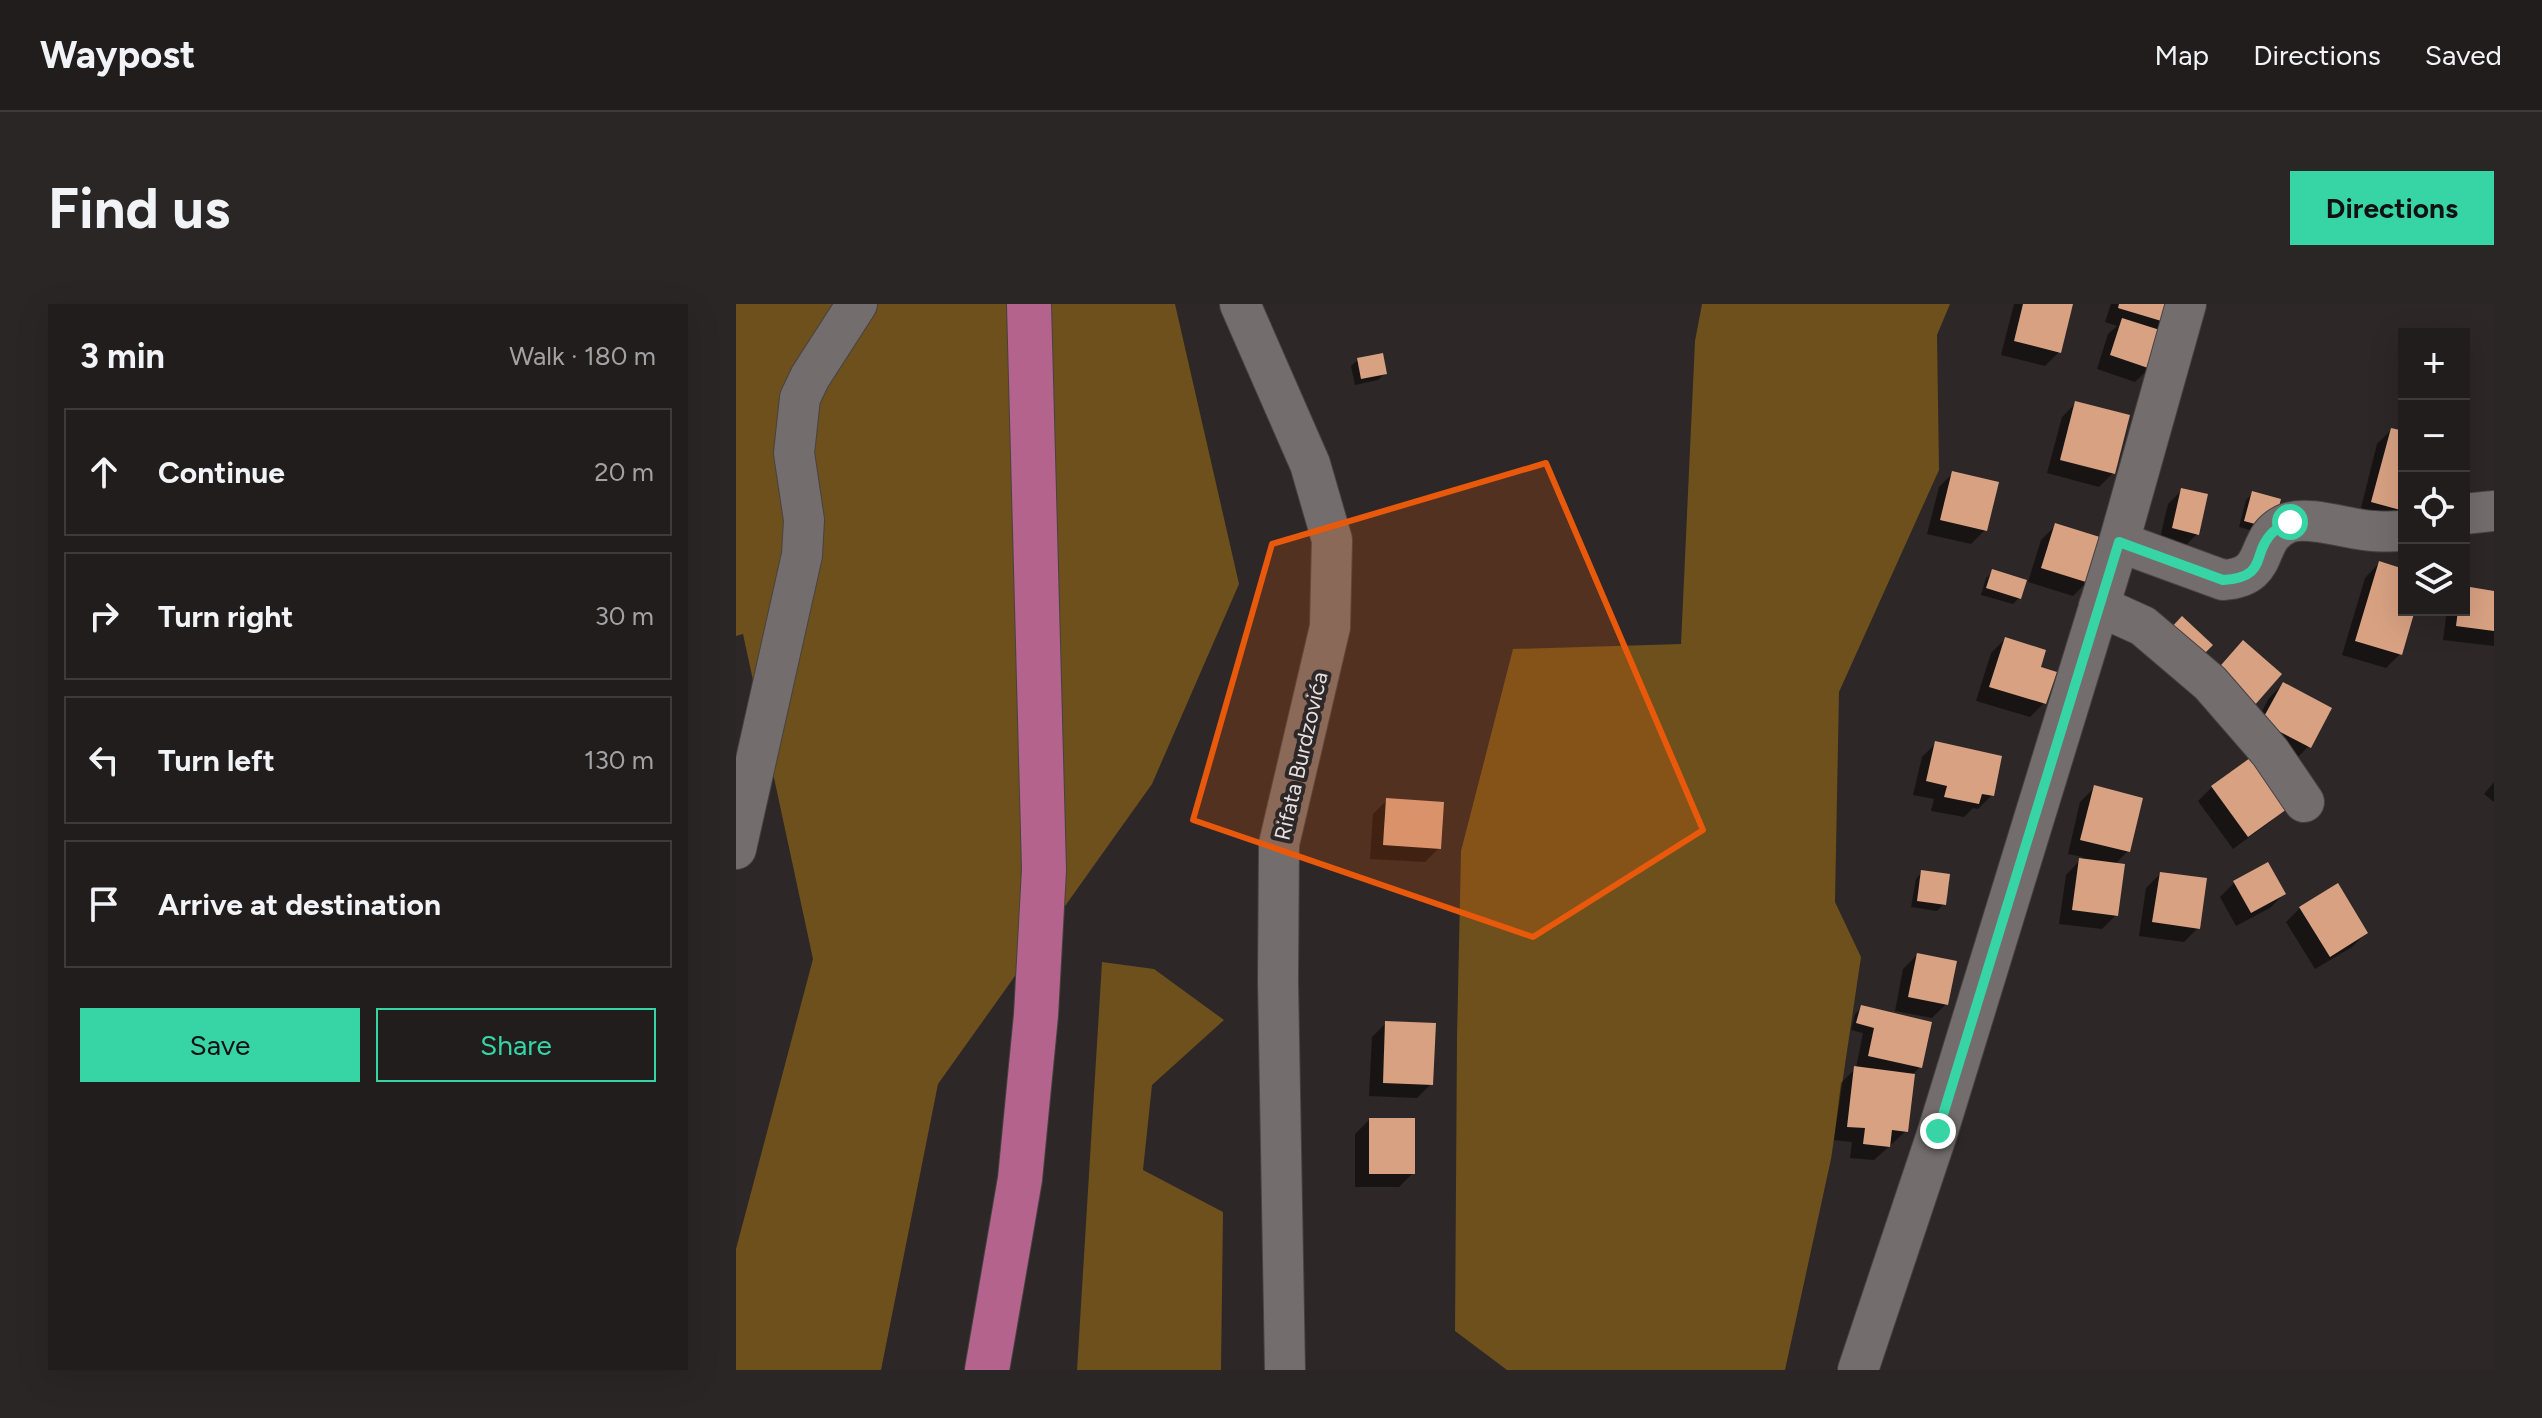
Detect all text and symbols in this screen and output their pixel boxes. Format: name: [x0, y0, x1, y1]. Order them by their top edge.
text: Waypost: [40, 32, 195, 78]
text: Map: [2155, 38, 2209, 72]
text: Directions: [2253, 38, 2381, 72]
text: Saved: [2425, 38, 2502, 72]
button: Directions: [2290, 171, 2494, 245]
text: Find us: [48, 175, 230, 242]
map controls: [2398, 328, 2470, 616]
button: +: [2398, 328, 2470, 400]
text: 3 min: [80, 336, 165, 377]
text: Walk · 180 m: [509, 340, 656, 372]
button: −: [2398, 400, 2470, 472]
icon: ahead: [82, 450, 126, 494]
text: Continue: [158, 454, 285, 491]
text: 20 m: [594, 456, 654, 488]
button: locate: [2398, 472, 2470, 544]
route start: [2272, 504, 2308, 540]
button: layers: [2398, 544, 2470, 616]
icon: right: [82, 594, 126, 638]
text: Turn right: [158, 598, 293, 635]
text: 30 m: [595, 600, 654, 632]
street label: Rifata Burdzovića: [1268, 669, 1334, 843]
icon: left: [82, 738, 126, 782]
text: Turn left: [158, 742, 275, 779]
text: 130 m: [584, 744, 654, 776]
icon: arrive: [82, 882, 126, 926]
text: Arrive at destination: [158, 886, 441, 923]
button: Save: [80, 1008, 360, 1082]
button: Share: [376, 1008, 656, 1082]
route end: [1920, 1113, 1956, 1149]

